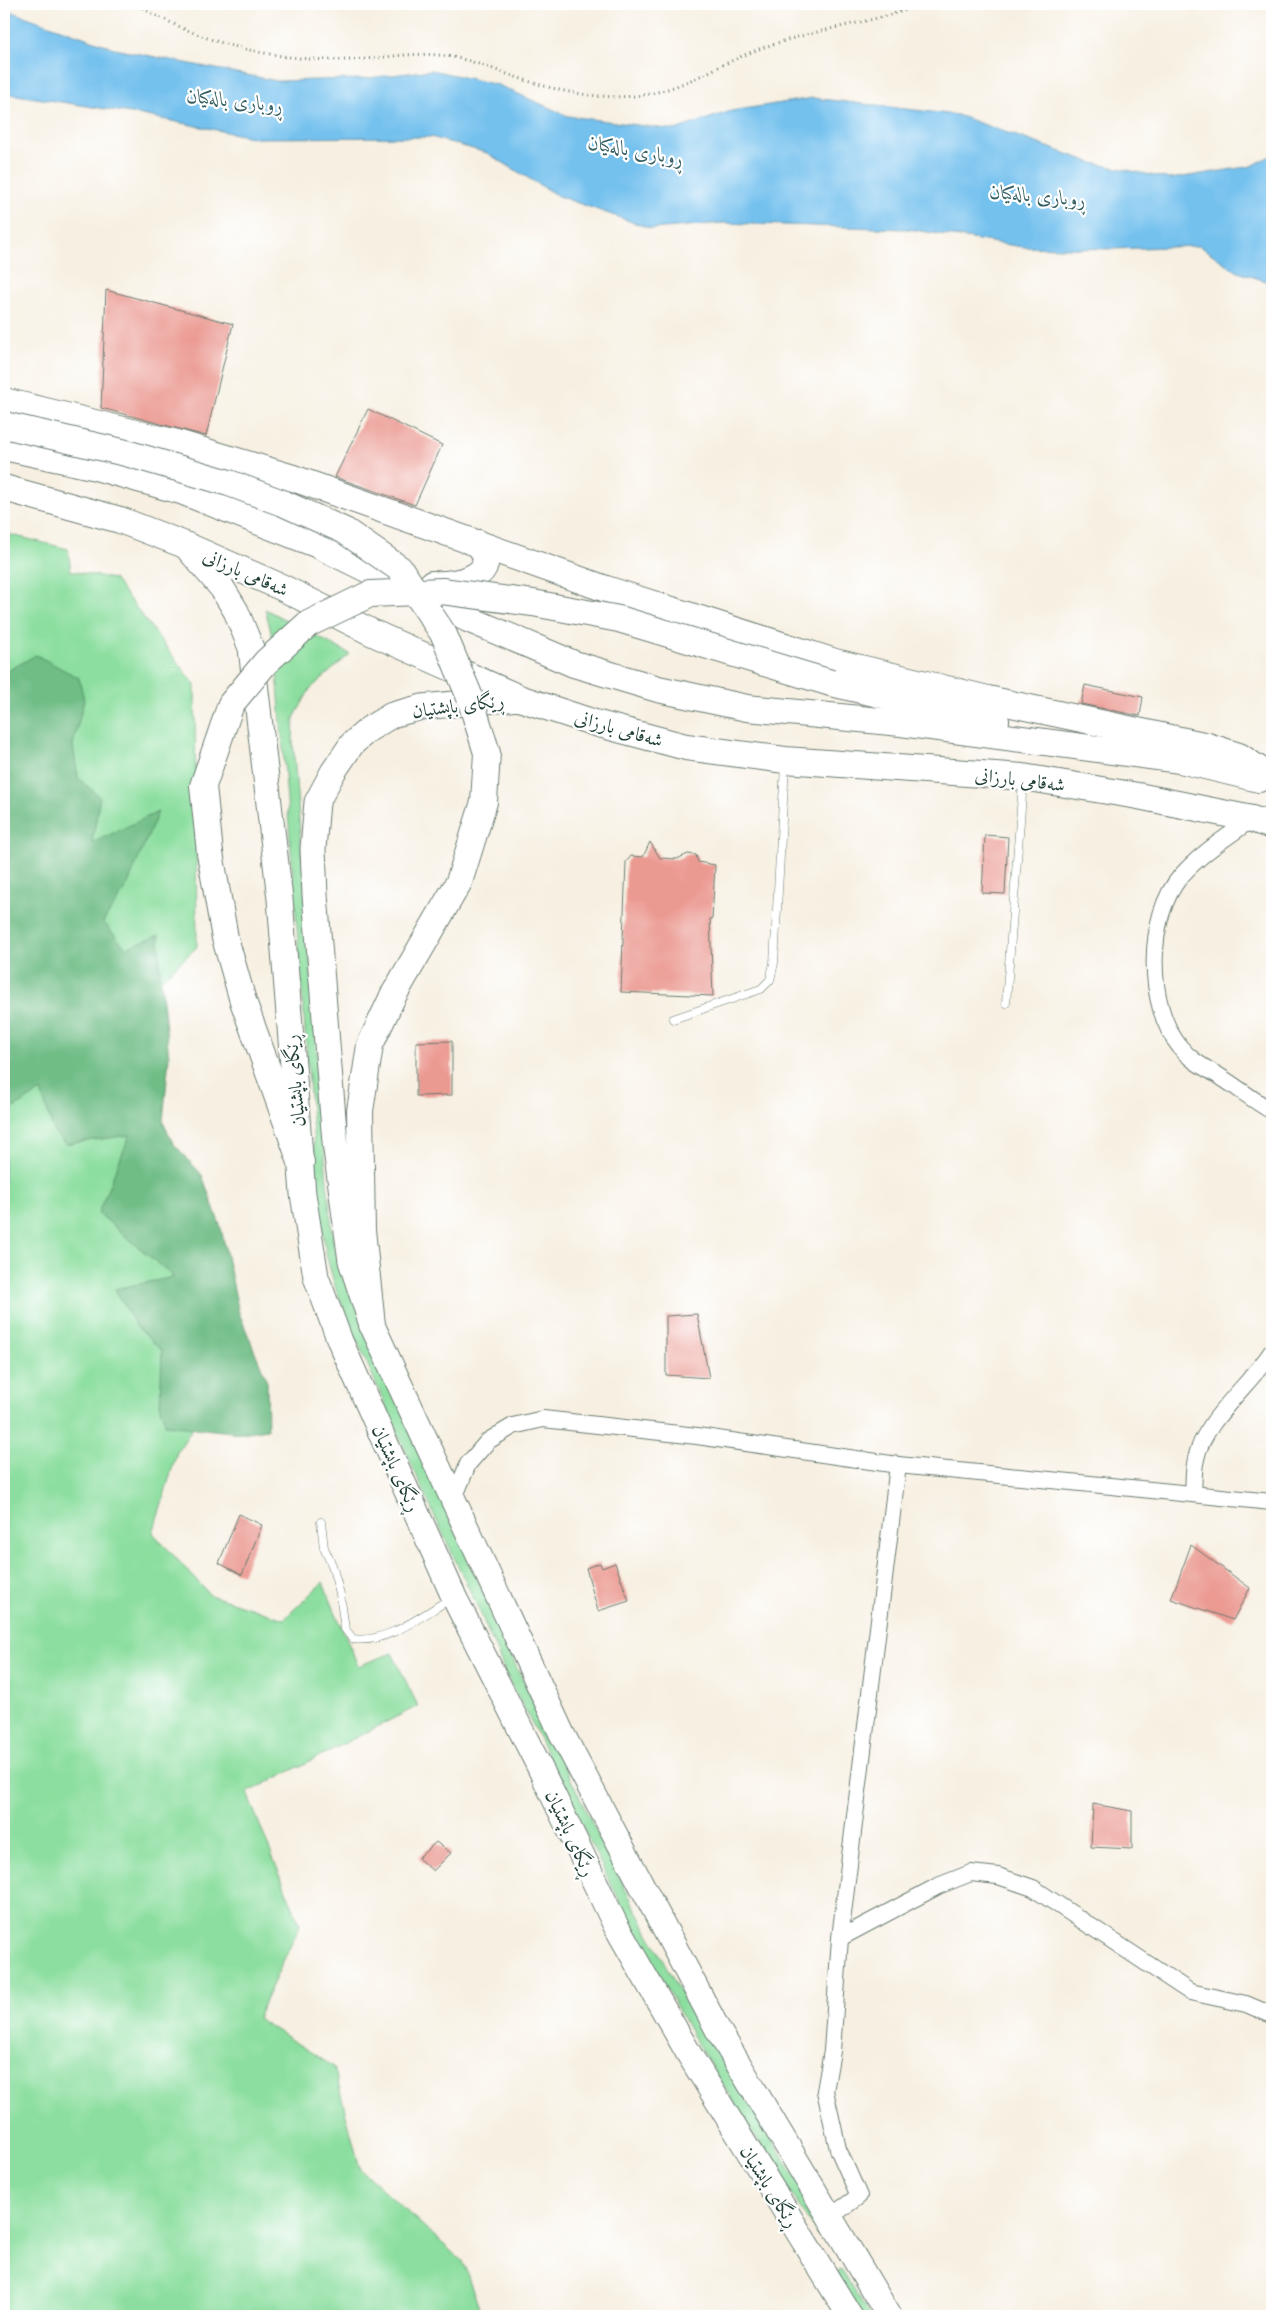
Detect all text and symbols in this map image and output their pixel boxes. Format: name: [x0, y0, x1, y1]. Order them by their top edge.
water label: ڕوباری بالەکیان: [185, 82, 284, 121]
water label: ڕوباری بالەکیان: [586, 129, 686, 174]
water label: ڕوباری بالەکیان: [988, 178, 1087, 215]
street label: شەقامی بارزانی: [199, 543, 292, 603]
street label: ڕێگای باپشتیان: [411, 687, 506, 727]
street label: شەقامی بارزانی: [572, 704, 666, 754]
street label: شەقامی بارزانی: [973, 762, 1066, 798]
street label: ڕێگای باپشتیان: [278, 1033, 314, 1128]
street label: ڕێگای باپشتیان: [364, 1421, 427, 1517]
street label: ڕێگای باپشتیان: [537, 1786, 601, 1882]
street label: ڕێگای باپشتیان: [732, 2140, 805, 2234]

